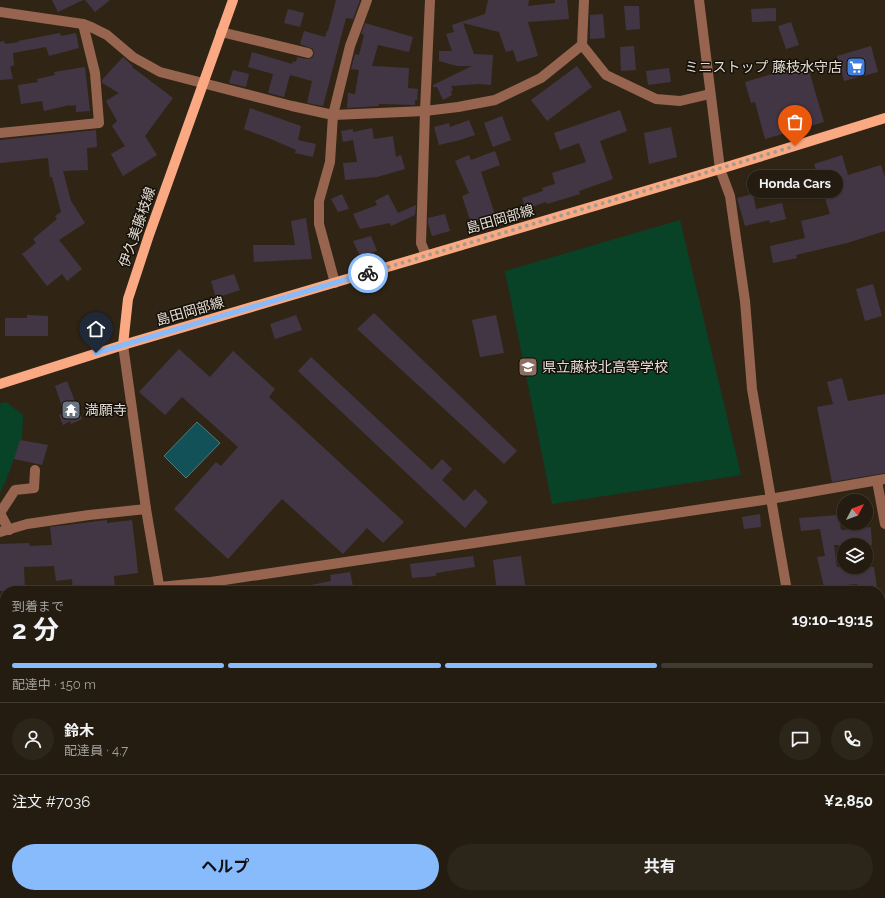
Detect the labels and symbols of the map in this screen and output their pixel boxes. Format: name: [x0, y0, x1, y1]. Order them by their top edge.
supermarket icon: ミニストップ 藤枝水守店: [845, 56, 867, 78]
place label: ミニストップ 藤枝水守店: [684, 59, 842, 75]
pin: [778, 105, 812, 146]
callout: Honda Cars: [747, 170, 843, 198]
street label: 伊久美藤枝線: [116, 185, 158, 269]
street label: 島田岡部線: [464, 202, 536, 236]
courier: [348, 253, 388, 293]
street label: 島田岡部線: [154, 294, 226, 328]
pin: [79, 312, 113, 353]
school or university icon: 県立藤枝北高等学校: [517, 356, 539, 378]
place label: 県立藤枝北高等学校: [542, 359, 668, 375]
temple icon: 満願寺: [60, 399, 82, 421]
place label: 満願寺: [85, 402, 127, 418]
north arrow: [837, 494, 873, 530]

